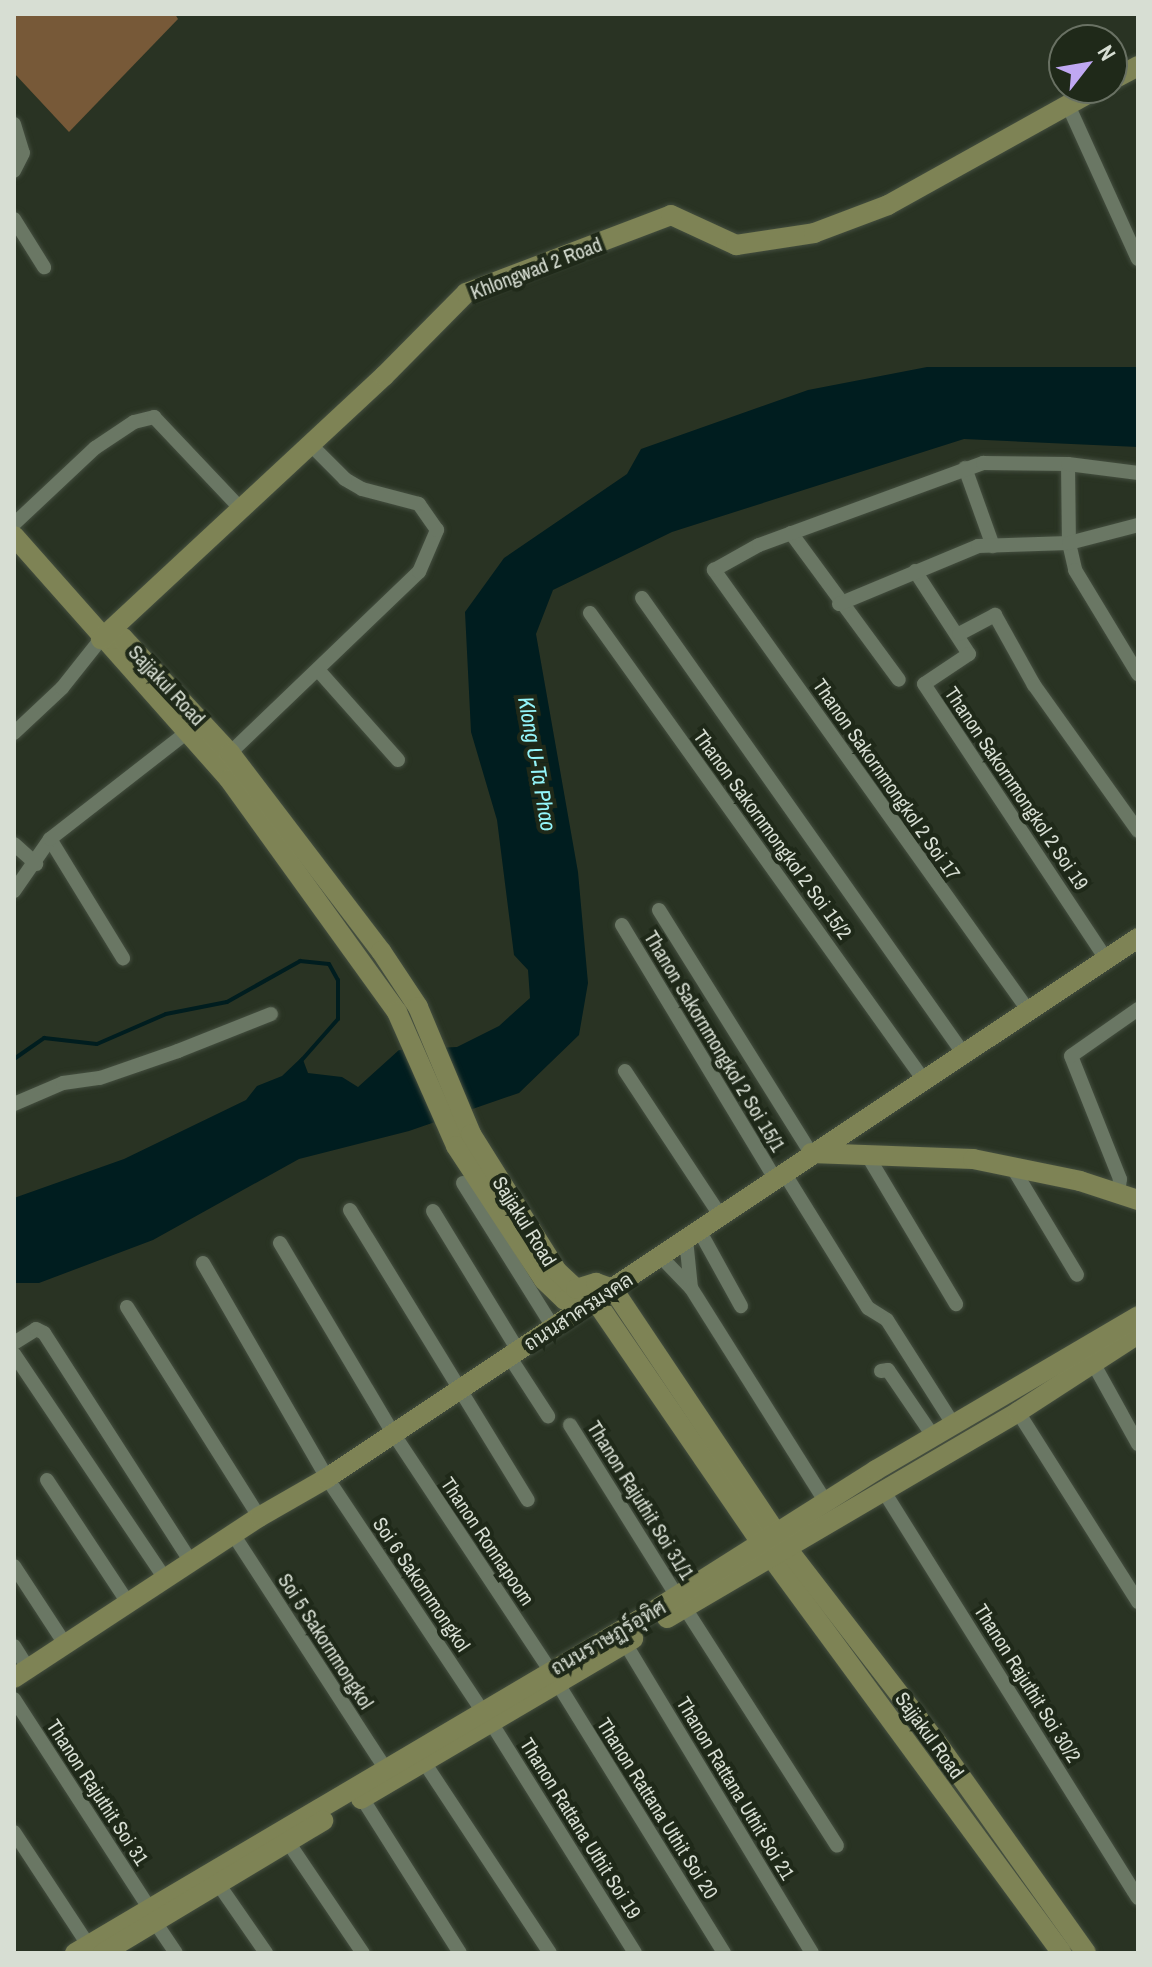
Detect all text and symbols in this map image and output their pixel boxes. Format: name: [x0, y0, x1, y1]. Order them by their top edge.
north arrow: [1048, 24, 1128, 104]
text: N: [1091, 39, 1123, 66]
street label: Khlongwad 2 Road: [467, 232, 605, 304]
street label: Sajjakul Road: [124, 640, 210, 730]
street label: Thanon Sakornmongkol 2 Soi 17: [808, 674, 966, 884]
street label: Thanon Sakornmongkol 2 Soi 19: [940, 682, 1094, 894]
water label: Klong U-Ta Phao: [512, 695, 562, 833]
street label: Thanon Sakornmongkol 2 Soi 15/2: [689, 724, 857, 944]
street label: Thanon Sakornmongkol 2 Soi 15/1: [639, 926, 791, 1156]
street label: Sajjakul Road: [488, 1172, 562, 1270]
street label: ถนนสาครมงคล: [519, 1267, 637, 1355]
street label: Thanon Rajuthit Soi 31/1: [583, 1416, 699, 1584]
street label: Thanon Ronnapoom: [436, 1472, 540, 1610]
street label: Soi 6 Sakornmongkol: [368, 1512, 476, 1656]
street label: Soi 5 Sakornmongkol: [273, 1569, 379, 1713]
street label: ถนนราษฏร์อุทิศ: [546, 1594, 670, 1680]
street label: Thanon Rajuthit Soi 30/2: [970, 1599, 1086, 1767]
street label: Sajjakul Road: [891, 1687, 969, 1783]
street label: Thanon Rattana Uthit Soi 21: [672, 1692, 800, 1884]
street label: Thanon Rattana Uthit Soi 20: [592, 1713, 724, 1903]
street label: Thanon Rajuthit Soi 31: [42, 1715, 154, 1869]
street label: Thanon Rattana Uthit Soi 19: [515, 1733, 647, 1923]

